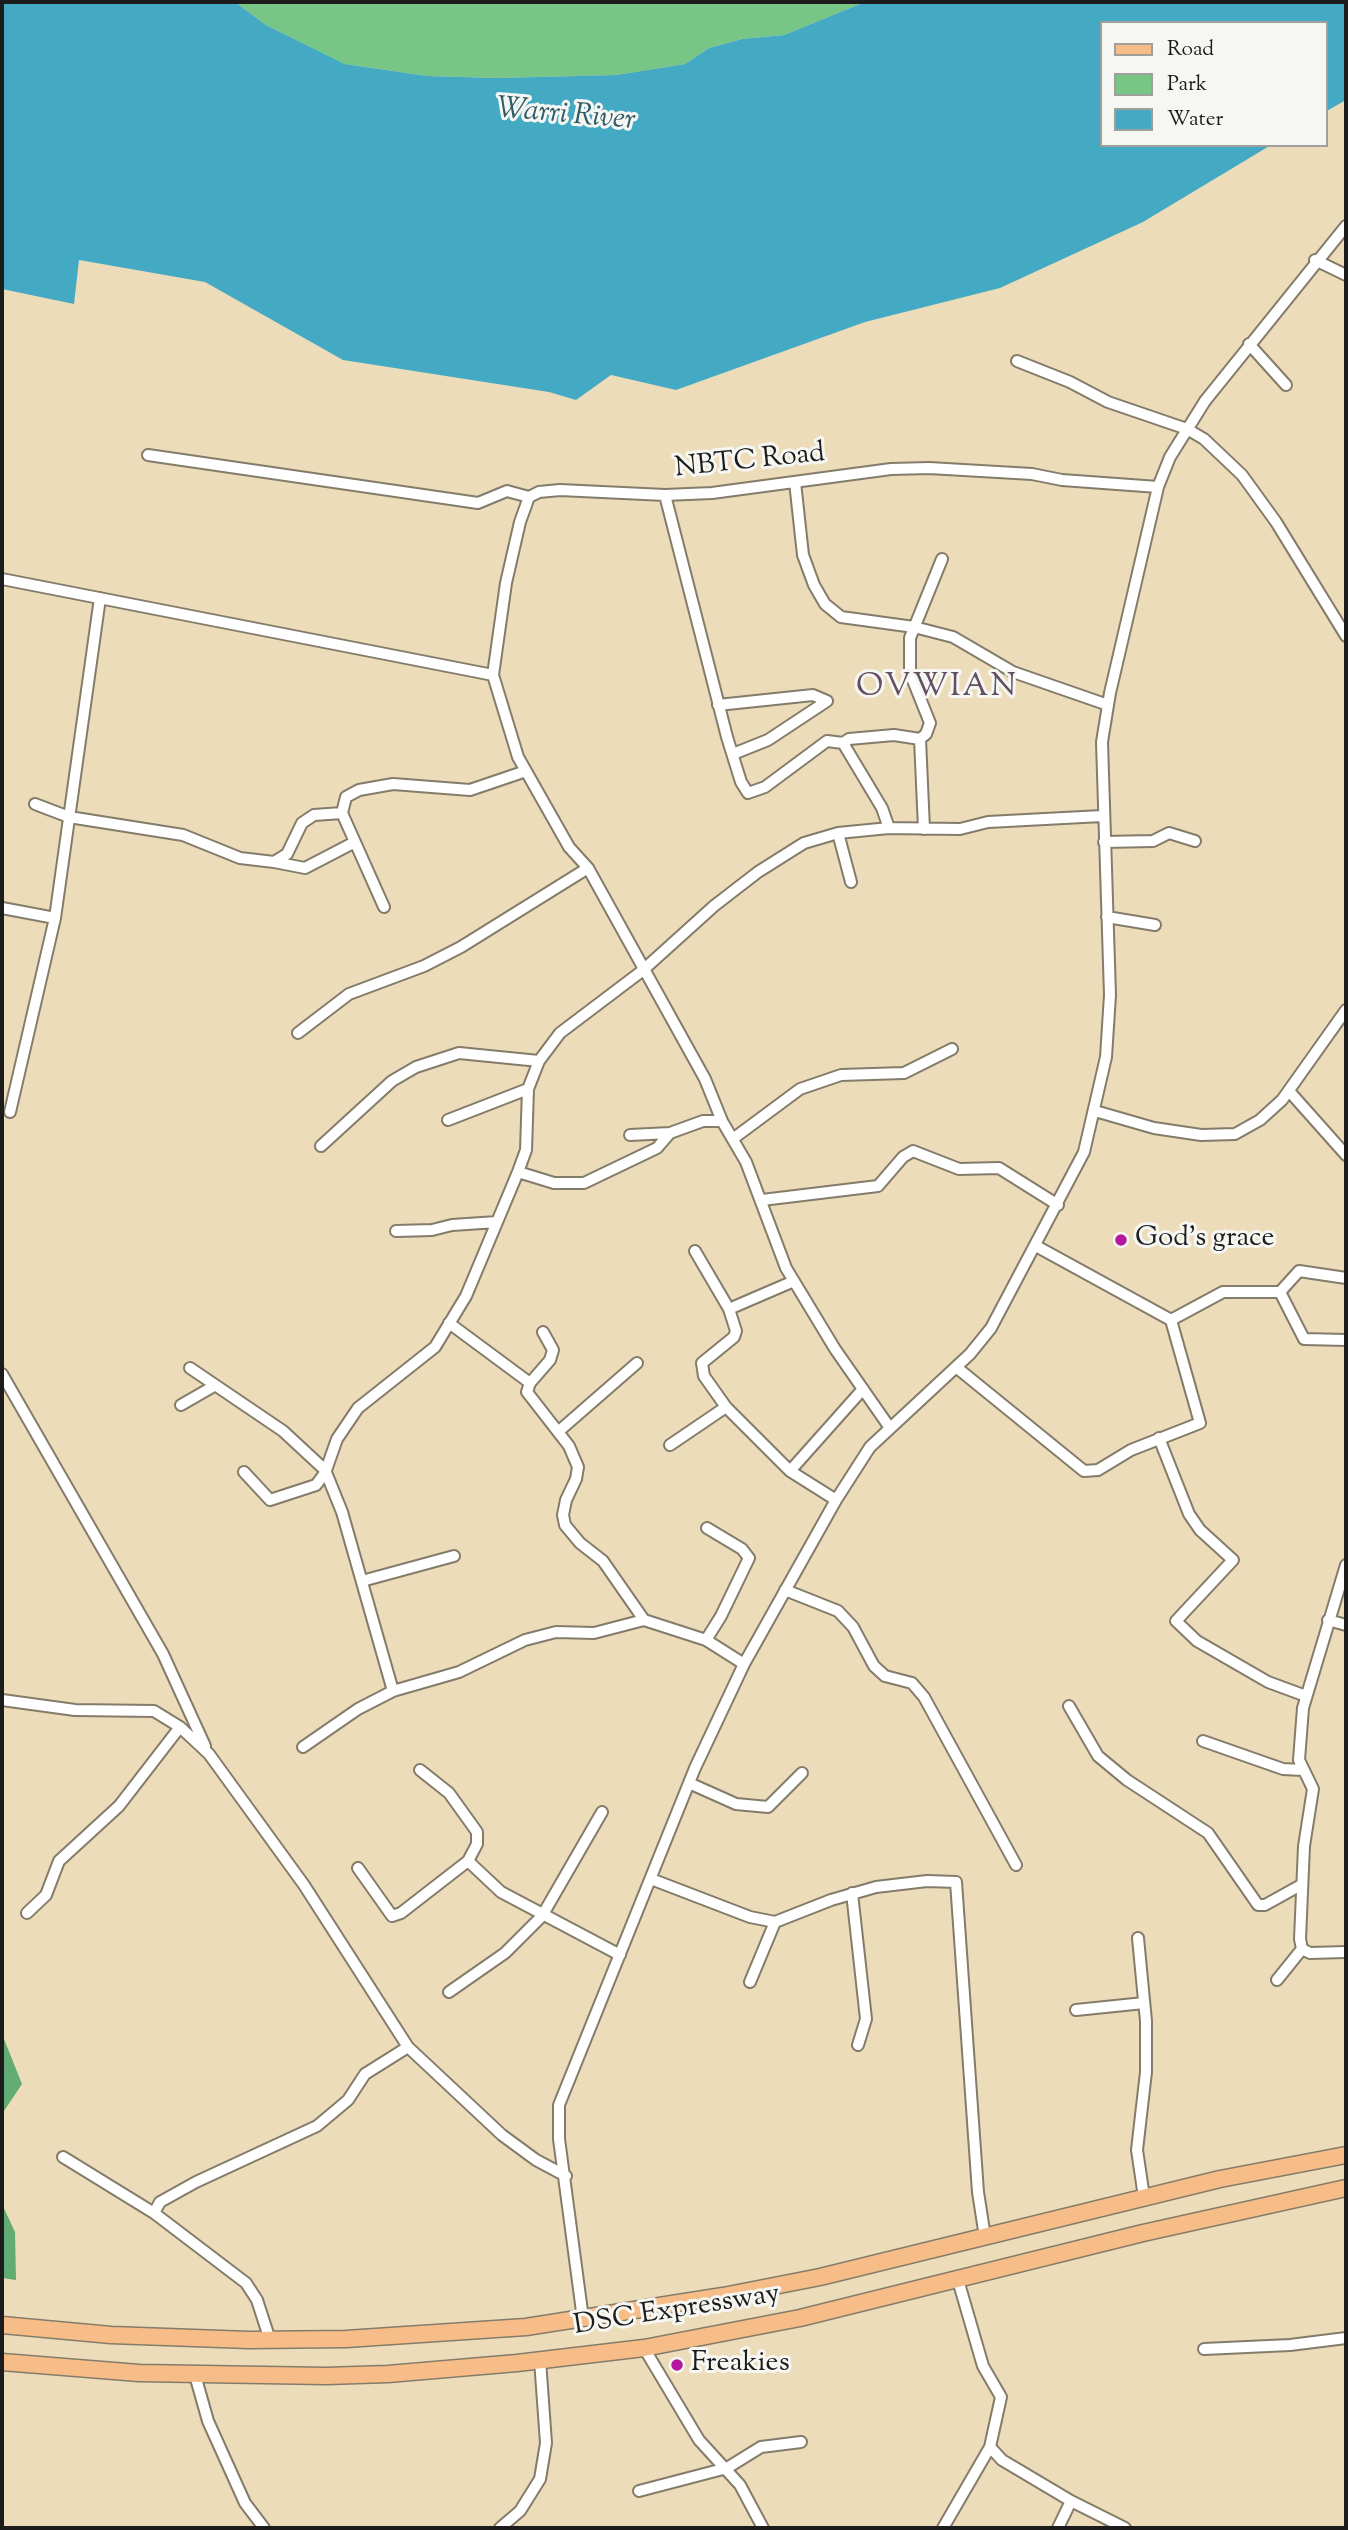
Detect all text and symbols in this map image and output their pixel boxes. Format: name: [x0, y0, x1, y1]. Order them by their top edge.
legend: [1100, 21, 1327, 147]
text: Road: [1167, 35, 1214, 65]
text: Park: [1167, 70, 1207, 100]
water label: Warri River: [495, 93, 637, 141]
text: Water: [1167, 105, 1223, 135]
street label: NBTC Road: [673, 438, 827, 488]
district label: OVWIAN: [857, 671, 1017, 709]
place label: God's grace: [1135, 1223, 1275, 1257]
marker: God's grace: [1113, 1232, 1129, 1248]
street label: DSC Expressway: [572, 2279, 782, 2345]
place label: Freakies: [691, 2348, 790, 2382]
marker: Freakies: [669, 2357, 685, 2373]

